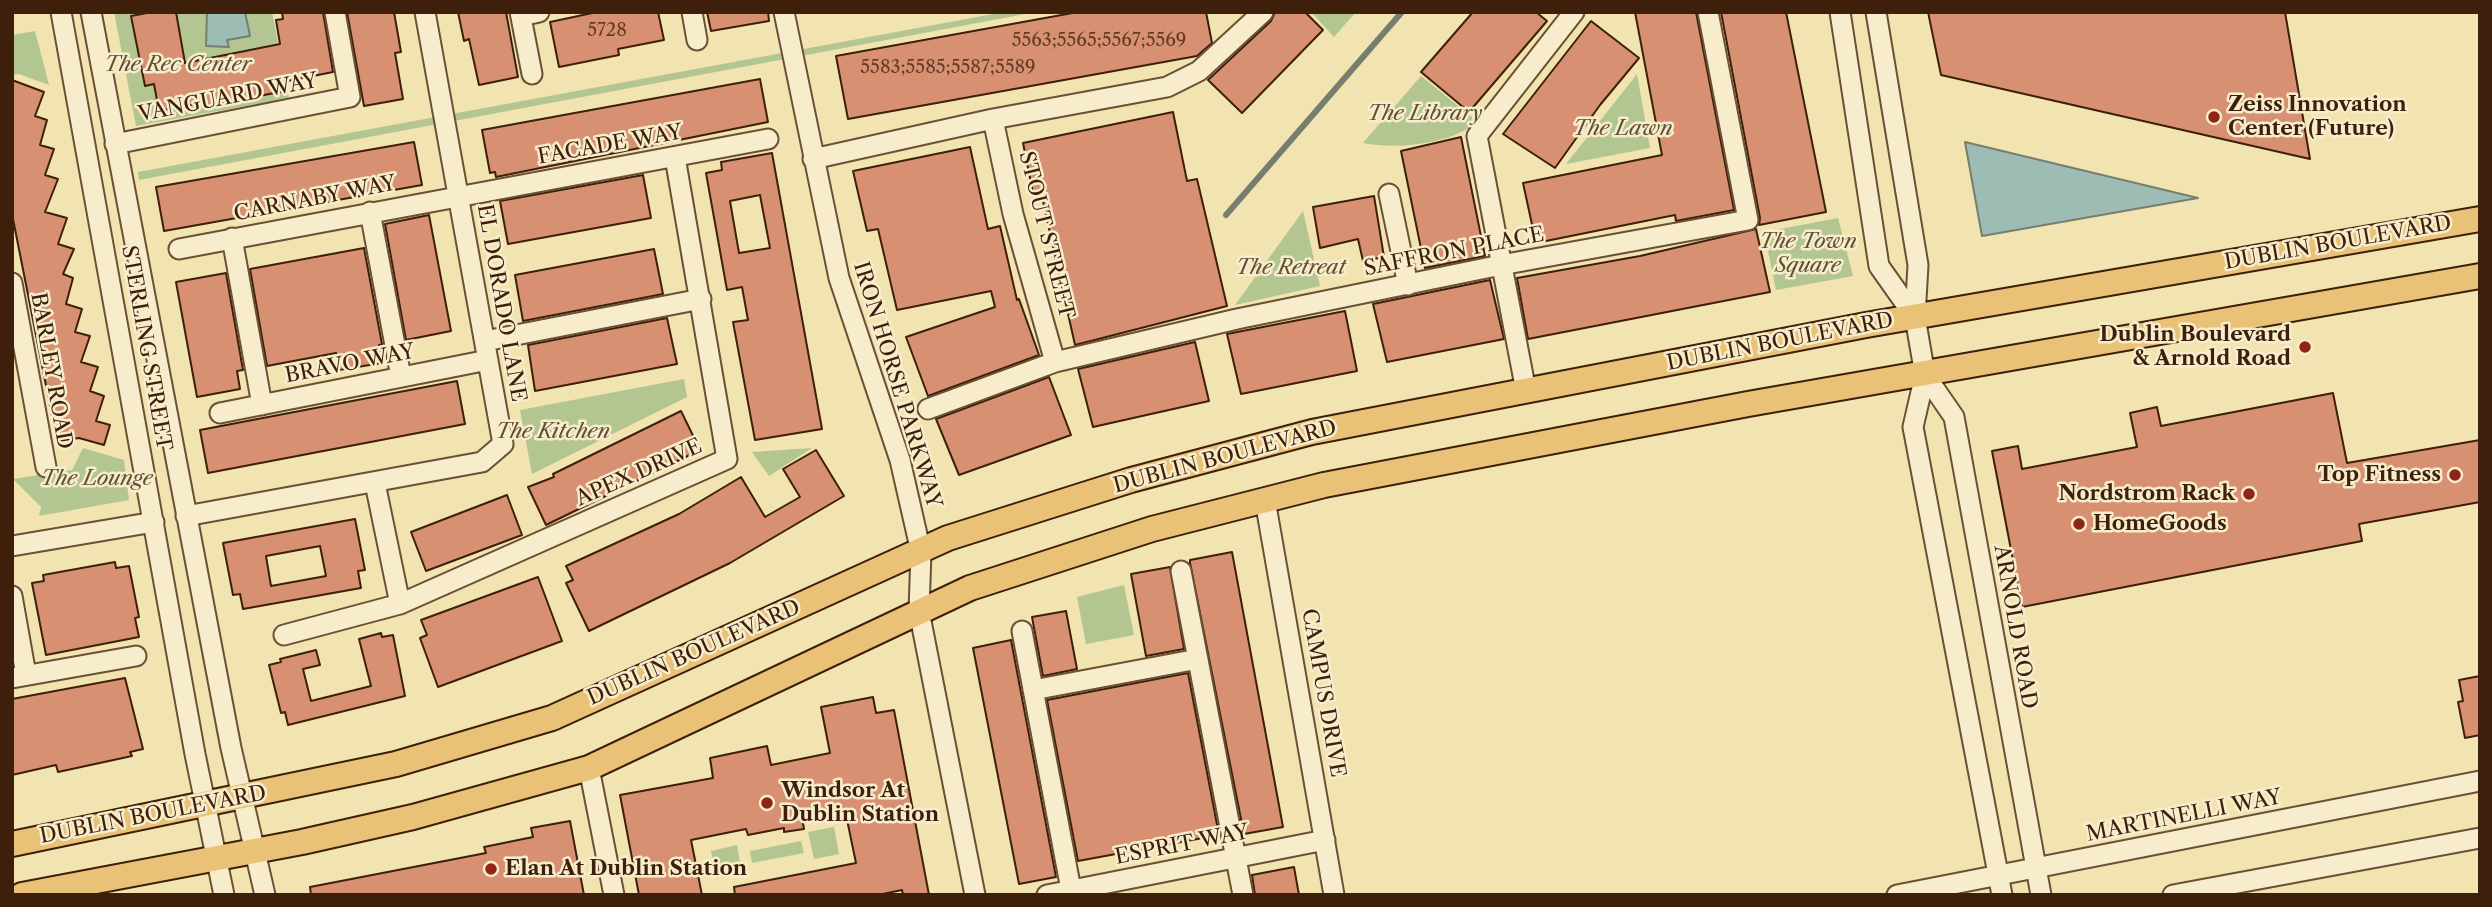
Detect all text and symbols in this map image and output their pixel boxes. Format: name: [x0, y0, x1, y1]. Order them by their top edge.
house number: 5728: [587, 20, 627, 42]
house number: 5563;5565;5567;5569: [1012, 30, 1186, 52]
park label: The Rec Center: [105, 52, 251, 78]
house number: 5583;5585;5587;5589: [860, 57, 1036, 79]
street label: VANGUARD WAY: [136, 68, 320, 128]
place label: Zeiss Innovation Center (Future): [2228, 92, 2407, 142]
park label: The Library: [1368, 101, 1482, 127]
marker: Zeiss Innovation Center (Future): [2206, 109, 2222, 125]
park label: The Lawn: [1573, 116, 1673, 142]
street label: FACADE WAY: [536, 120, 684, 170]
street label: STOUT STREET: [1013, 149, 1079, 321]
street label: CARNABY WAY: [232, 171, 398, 227]
street label: EL DORADO LANE: [471, 202, 531, 404]
street label: DUBLIN BOULEVARD: [2223, 211, 2453, 275]
street label: SAFFRON PLACE: [1362, 222, 1546, 282]
park label: The Town Square: [1759, 229, 1857, 279]
street label: STERLING STREET: [116, 243, 176, 453]
park label: The Retreat: [1236, 255, 1346, 281]
street label: IRON HORSE PARKWAY: [847, 259, 947, 511]
street label: BARLEY ROAD: [25, 291, 77, 451]
street label: DUBLIN BOULEVARD: [1665, 308, 1895, 376]
place label: Dublin Boulevard & Arnold Road: [2100, 322, 2291, 372]
street label: BRAVO WAY: [283, 339, 417, 389]
marker: Dublin Boulevard & Arnold Road: [2297, 339, 2313, 355]
street label: DUBLIN BOULEVARD: [1111, 415, 1339, 499]
park label: The Kitchen: [496, 419, 610, 445]
street label: APEX DRIVE: [572, 434, 706, 512]
place label: Top Fitness: [2317, 462, 2441, 488]
park label: The Lounge: [41, 466, 153, 492]
marker: Top Fitness: [2447, 467, 2463, 483]
place label: Nordstrom Rack: [2059, 481, 2235, 507]
marker: Nordstrom Rack: [2241, 486, 2257, 502]
place label: HomeGoods: [2093, 511, 2227, 537]
marker: HomeGoods: [2071, 516, 2087, 532]
street label: ARNOLD ROAD: [1988, 543, 2042, 711]
street label: DUBLIN BOULEVARD: [584, 595, 804, 711]
street label: CAMPUS DRIVE: [1296, 607, 1350, 779]
place label: Windsor At Dublin Station: [781, 778, 939, 828]
street label: DUBLIN BOULEVARD: [38, 781, 268, 849]
street label: MARTINELLI WAY: [2084, 785, 2284, 847]
marker: Windsor At Dublin Station: [759, 795, 775, 811]
street label: ESPRIT WAY: [1113, 820, 1251, 870]
place label: Elan At Dublin Station: [505, 856, 747, 882]
marker: Elan At Dublin Station: [483, 861, 499, 877]

